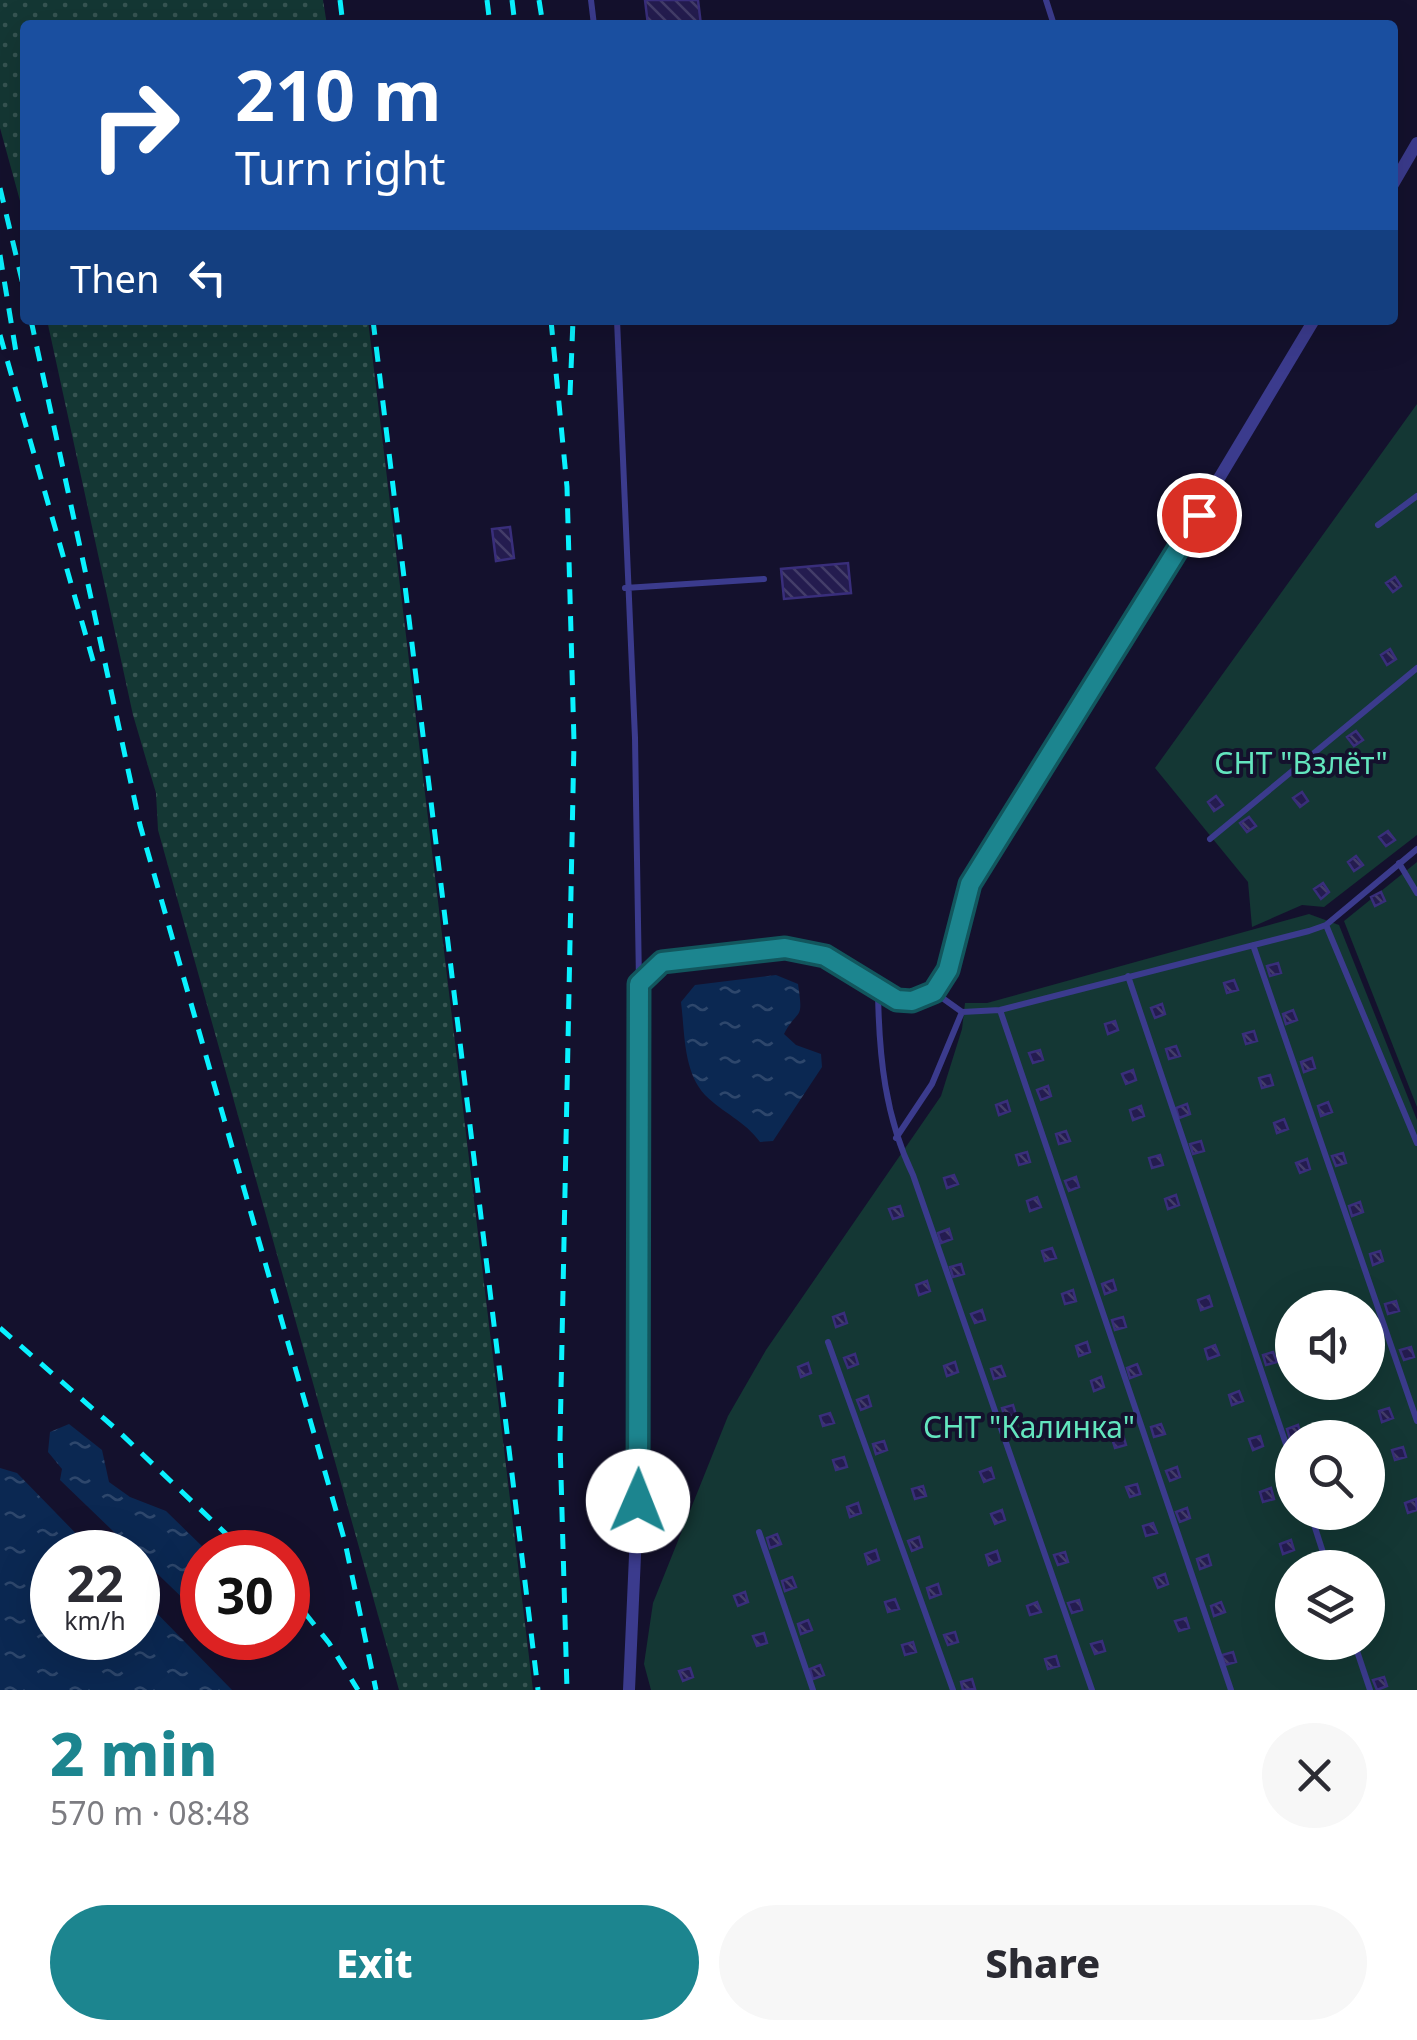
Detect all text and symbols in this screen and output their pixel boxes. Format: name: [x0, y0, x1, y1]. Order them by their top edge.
text: 210 m: [235, 46, 442, 142]
icon: right: [70, 60, 200, 190]
text: Turn right: [235, 137, 446, 198]
icon: left: [180, 250, 235, 305]
text: Then: [70, 252, 160, 304]
pin: [1157, 473, 1242, 558]
icon: arrive: [1172, 488, 1227, 543]
park label: СНТ "Взлёт": [1214, 742, 1388, 783]
map controls: [1275, 1290, 1385, 1660]
button: sound: [1275, 1290, 1385, 1400]
park label: СНТ "Калинка": [923, 1406, 1135, 1447]
button: search: [1275, 1420, 1385, 1530]
position arrow: [586, 1449, 690, 1553]
speed limit sign: 30: [180, 1530, 310, 1660]
text: 22: [66, 1549, 124, 1617]
button: layers: [1275, 1550, 1385, 1660]
text: km/h: [64, 1603, 126, 1637]
text: 2 min: [50, 1712, 218, 1794]
button: close: [1262, 1723, 1367, 1828]
text: 570 m · 08:48: [50, 1791, 250, 1834]
button: Exit: [50, 1905, 699, 2020]
button: Share: [719, 1905, 1367, 2020]

